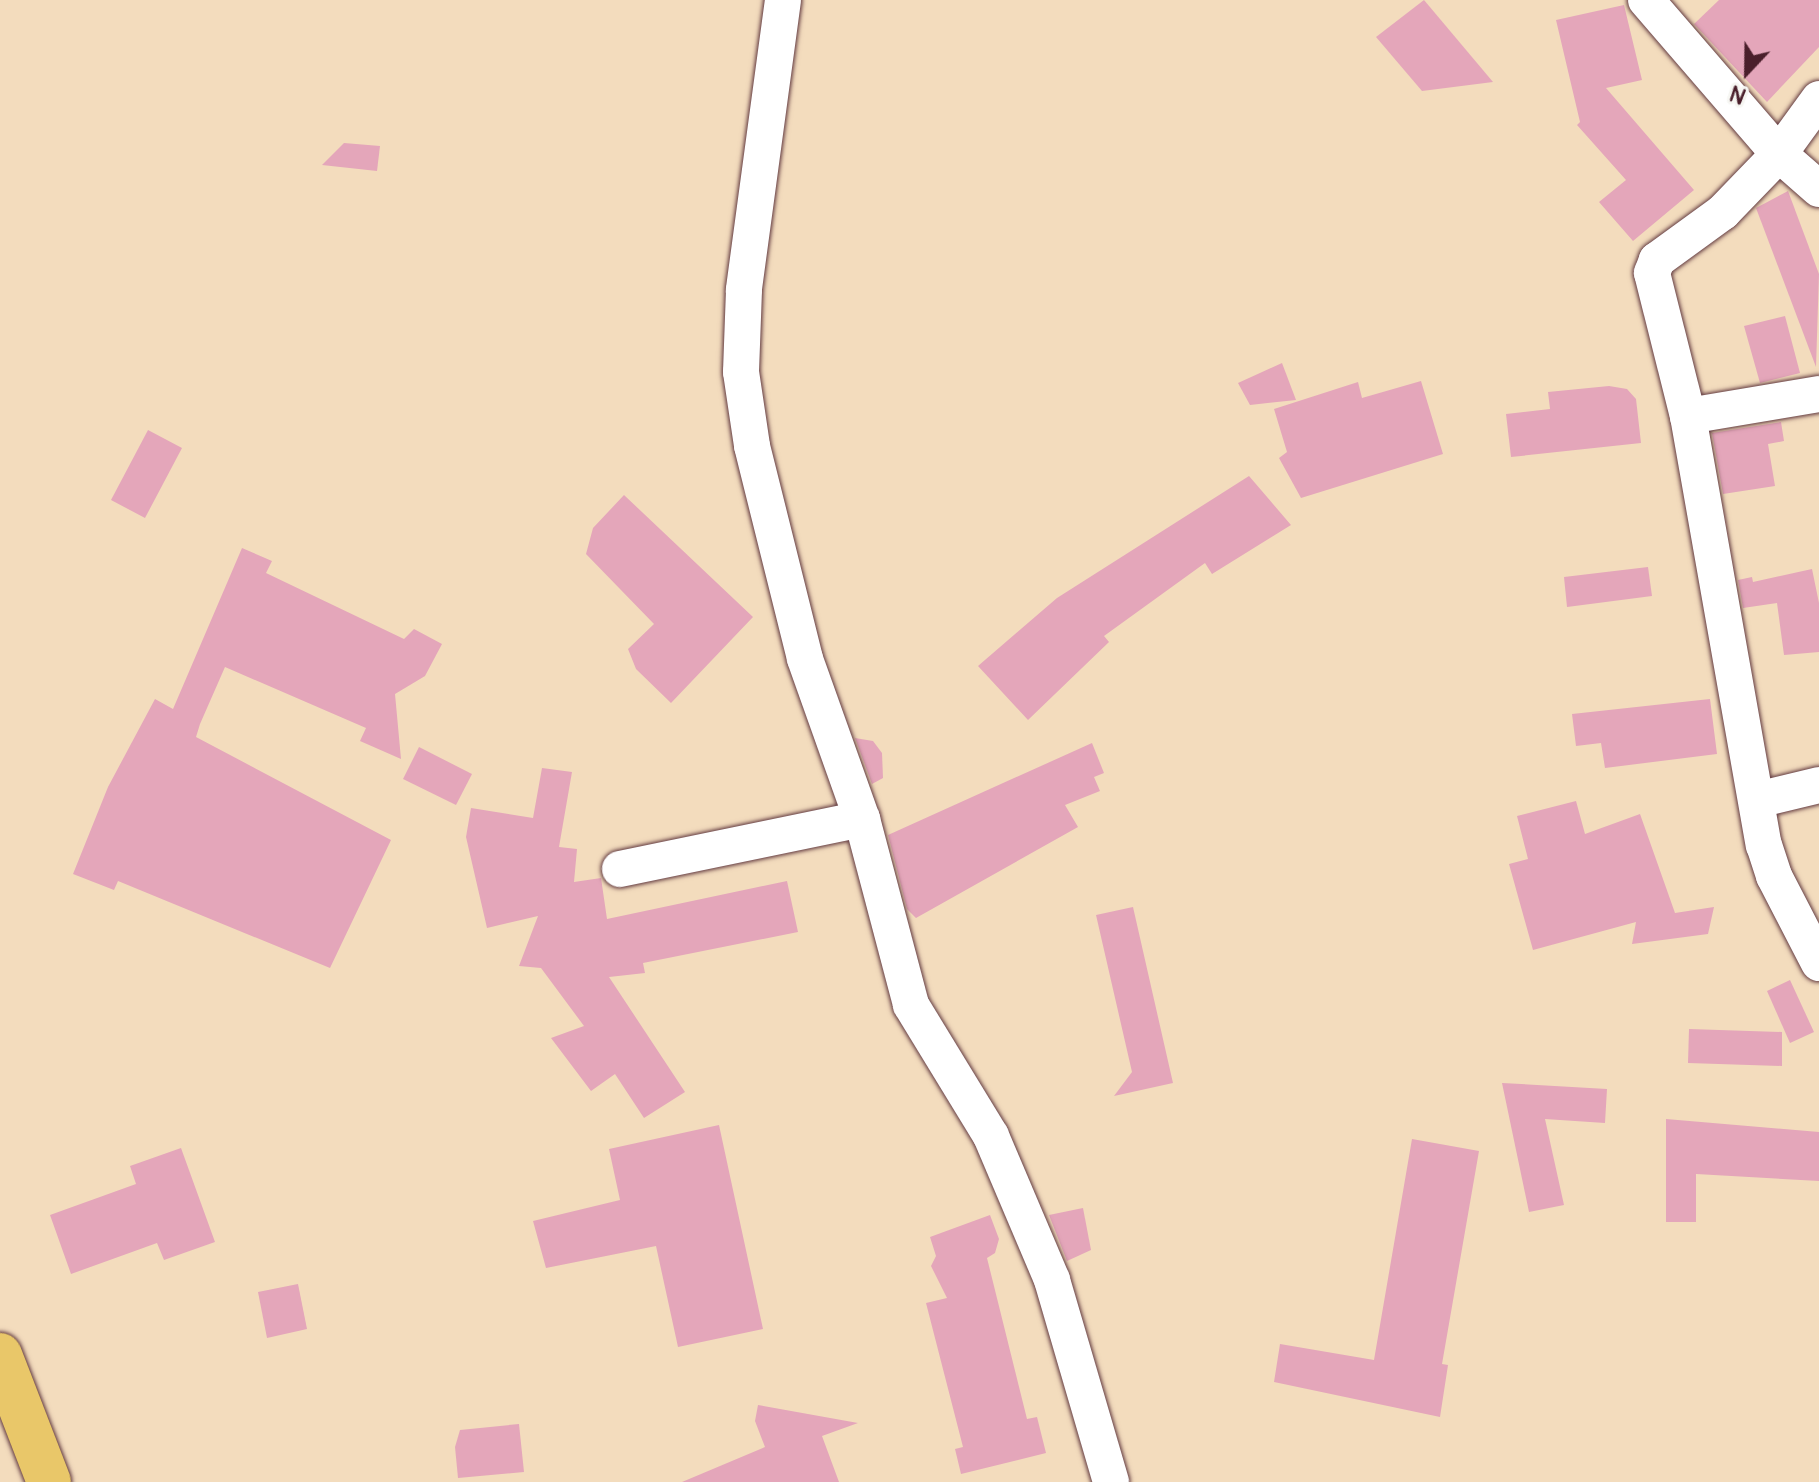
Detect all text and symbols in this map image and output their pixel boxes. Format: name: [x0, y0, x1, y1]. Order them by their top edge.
north arrow: [1707, 32, 1787, 112]
text: N: [1726, 78, 1750, 110]

